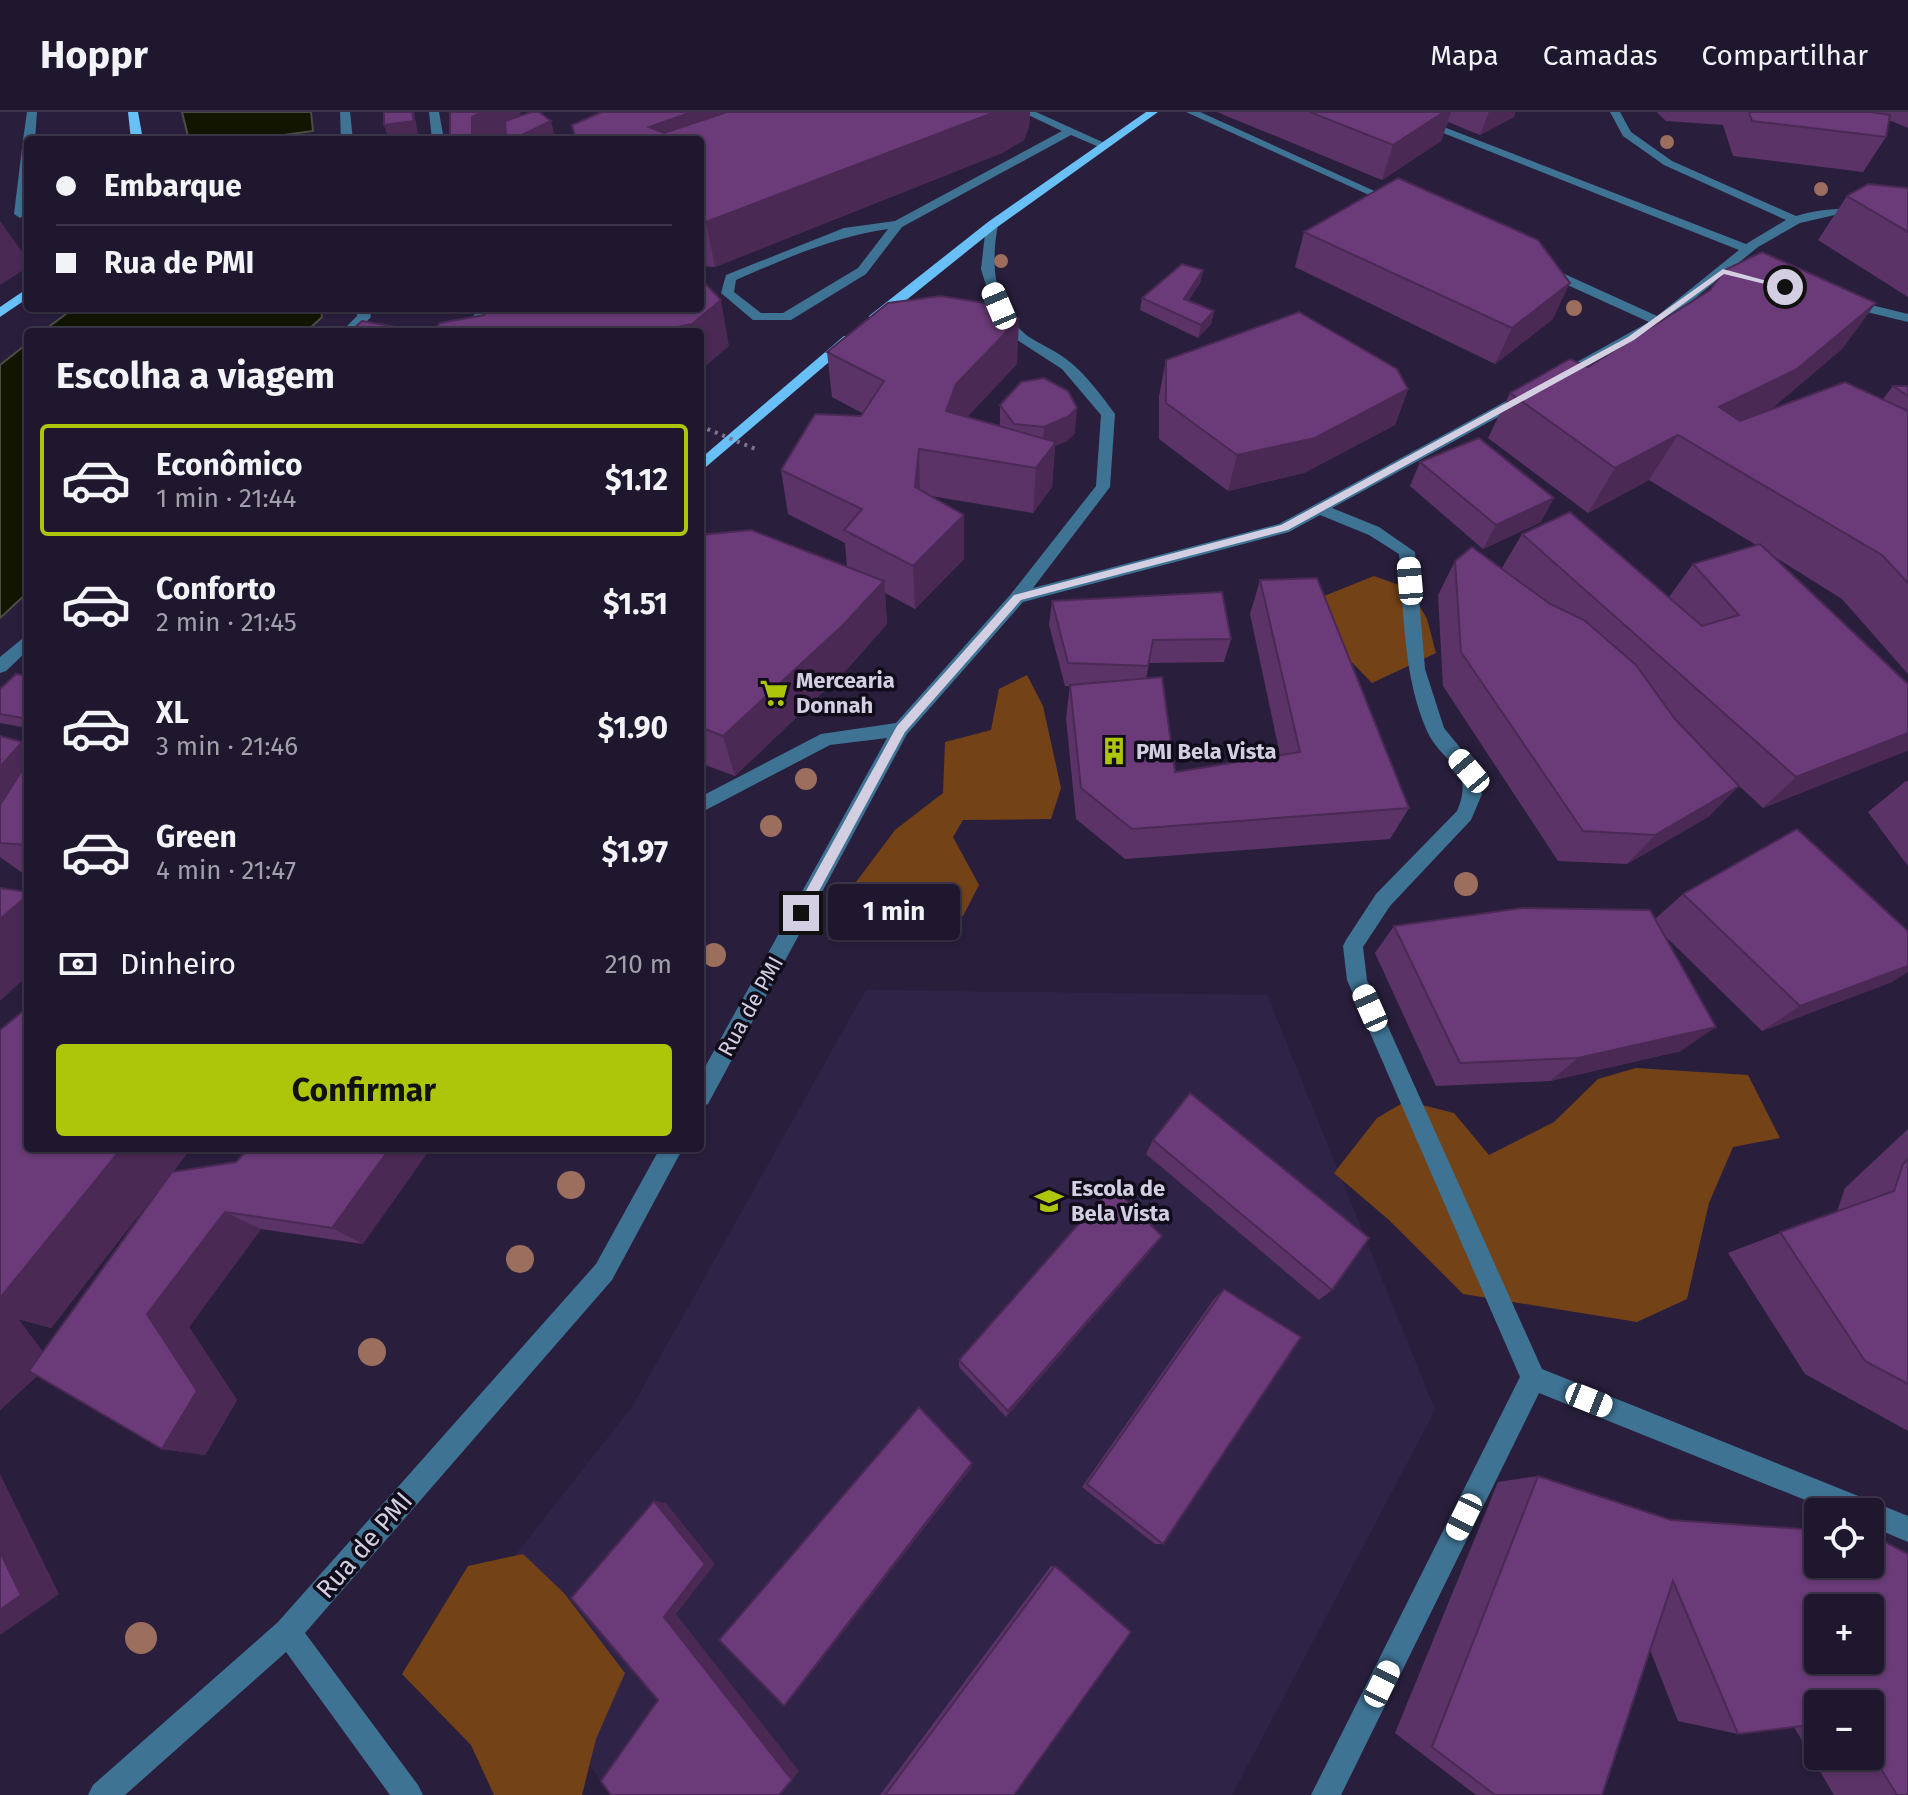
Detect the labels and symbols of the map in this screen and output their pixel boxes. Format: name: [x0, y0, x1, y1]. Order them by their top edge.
route start: [1767, 269, 1803, 305]
car: [979, 279, 1019, 333]
car: [1396, 556, 1424, 606]
place label: Mercearia Donnah: [796, 667, 895, 719]
supermarket icon: Mercearia Donnah: [759, 678, 789, 708]
building icon: PMI Bela Vista: [1099, 736, 1129, 766]
place label: PMI Bela Vista: [1136, 738, 1277, 765]
car: [1444, 745, 1494, 797]
callout: 1 min: [829, 885, 961, 941]
route end: [783, 895, 819, 931]
street label: Rua de PMI: [712, 951, 789, 1061]
car: [1349, 981, 1391, 1035]
place label: Escola de Bela Vista: [1071, 1175, 1170, 1227]
school or university icon: Escola de Bela Vista: [1034, 1186, 1064, 1216]
car: [1562, 1380, 1616, 1420]
street label: Rua de PMI: [310, 1486, 419, 1605]
car: [1443, 1490, 1485, 1544]
car: [1361, 1657, 1403, 1711]

